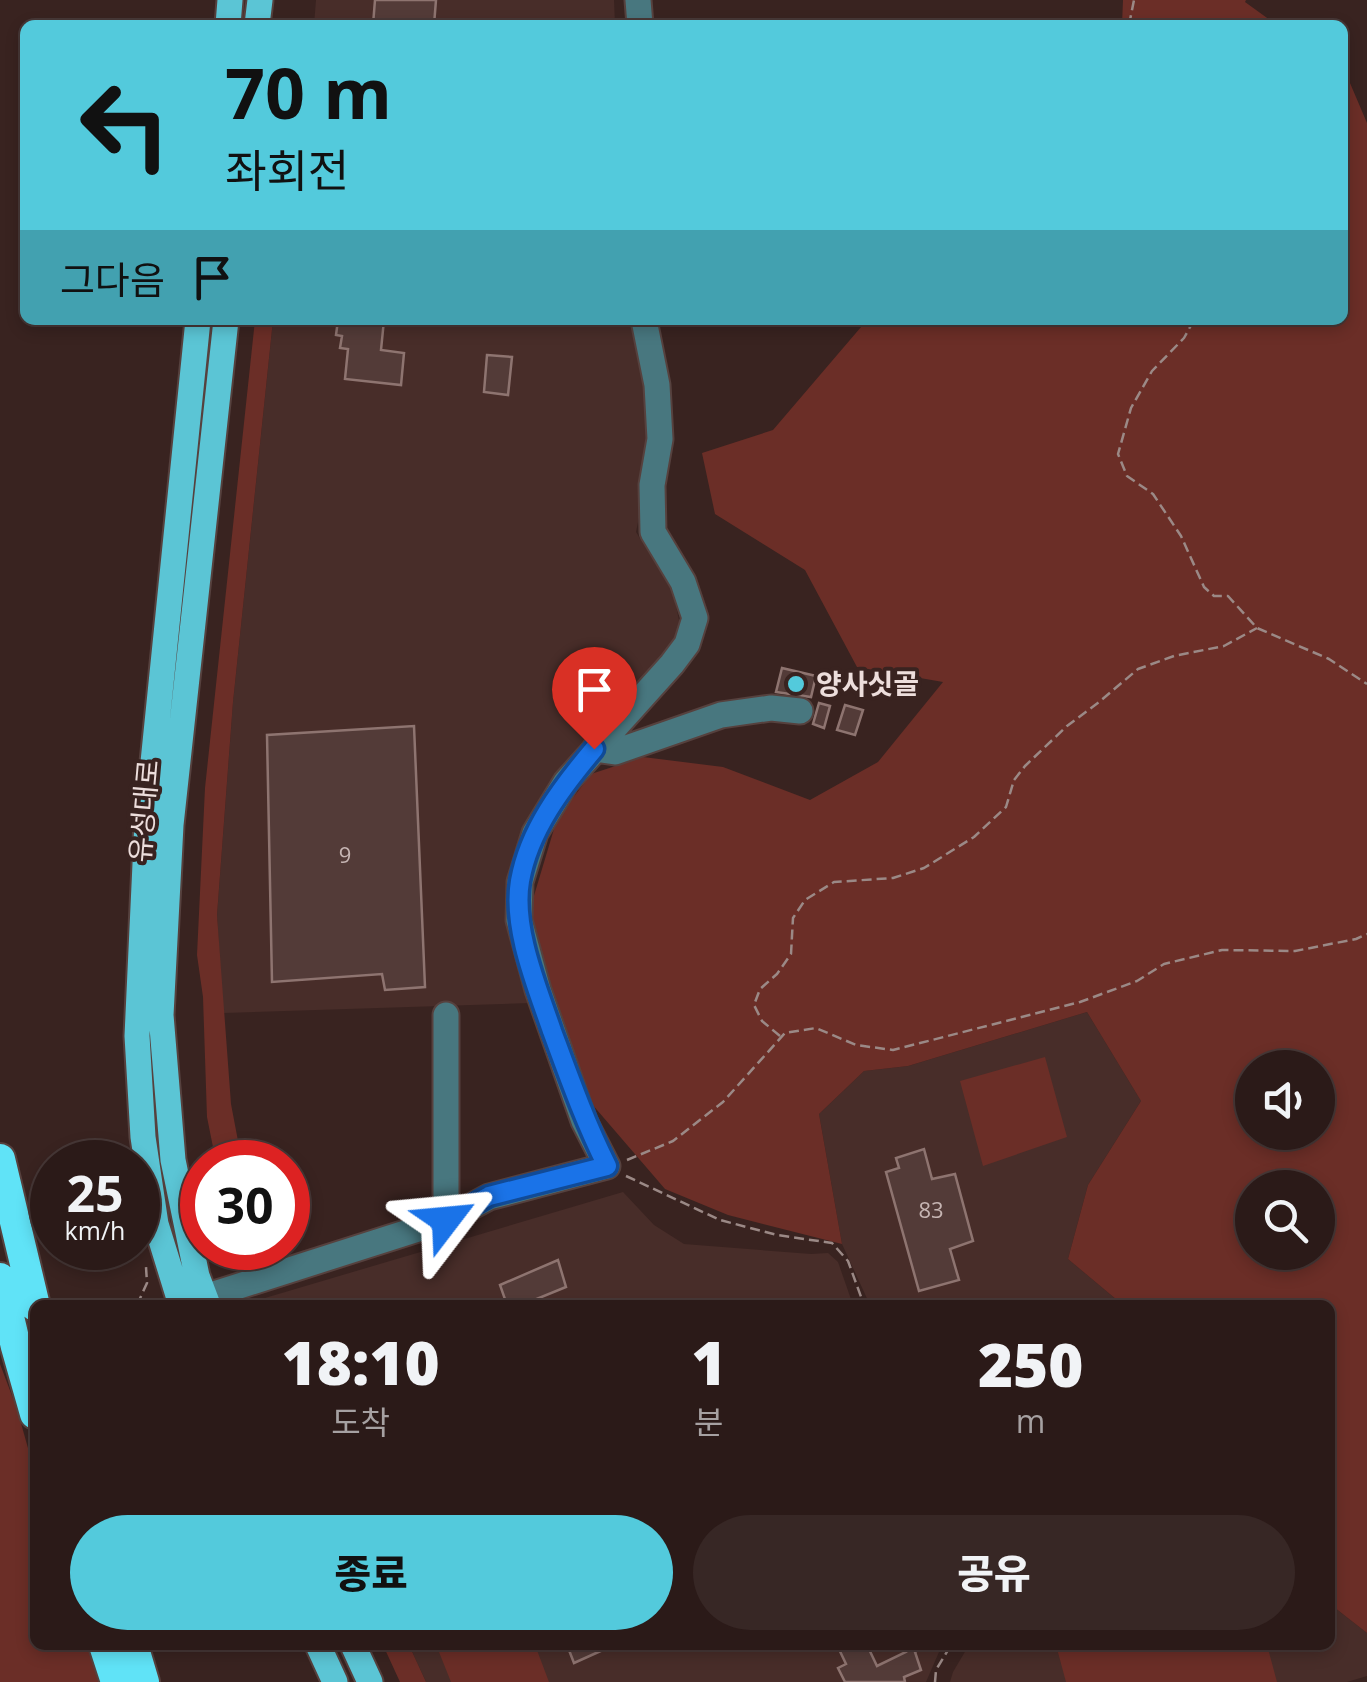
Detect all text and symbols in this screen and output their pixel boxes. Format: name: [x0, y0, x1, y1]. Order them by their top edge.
text: 70 m: [225, 44, 392, 140]
icon: left: [60, 60, 190, 190]
text: 좌회전: [225, 139, 349, 200]
icon: arrive: [185, 250, 240, 305]
text: 그다음: [60, 253, 165, 305]
pin: [552, 647, 637, 750]
icon: arrive: [567, 662, 622, 717]
place label: 양사싯골: [816, 664, 919, 702]
marker: 양사싯골: [785, 673, 807, 695]
street label: 유성대로: [120, 758, 166, 864]
house number: 9: [339, 839, 351, 869]
map controls: [1235, 1050, 1335, 1270]
button: sound: [1235, 1050, 1335, 1150]
speed limit sign: 30: [180, 1140, 310, 1270]
text: 25: [66, 1159, 124, 1227]
position arrow: [394, 1168, 498, 1272]
button: search: [1235, 1170, 1335, 1270]
house number: 83: [918, 1194, 944, 1224]
text: km/h: [65, 1213, 125, 1247]
text: 18:10: [282, 1321, 440, 1403]
text: 1: [691, 1321, 726, 1403]
text: 250: [978, 1323, 1083, 1405]
text: m: [1016, 1399, 1045, 1442]
text: 도착: [331, 1400, 390, 1443]
text: 분: [694, 1400, 723, 1443]
button: 종료: [70, 1515, 673, 1630]
button: 공유: [693, 1515, 1295, 1630]

